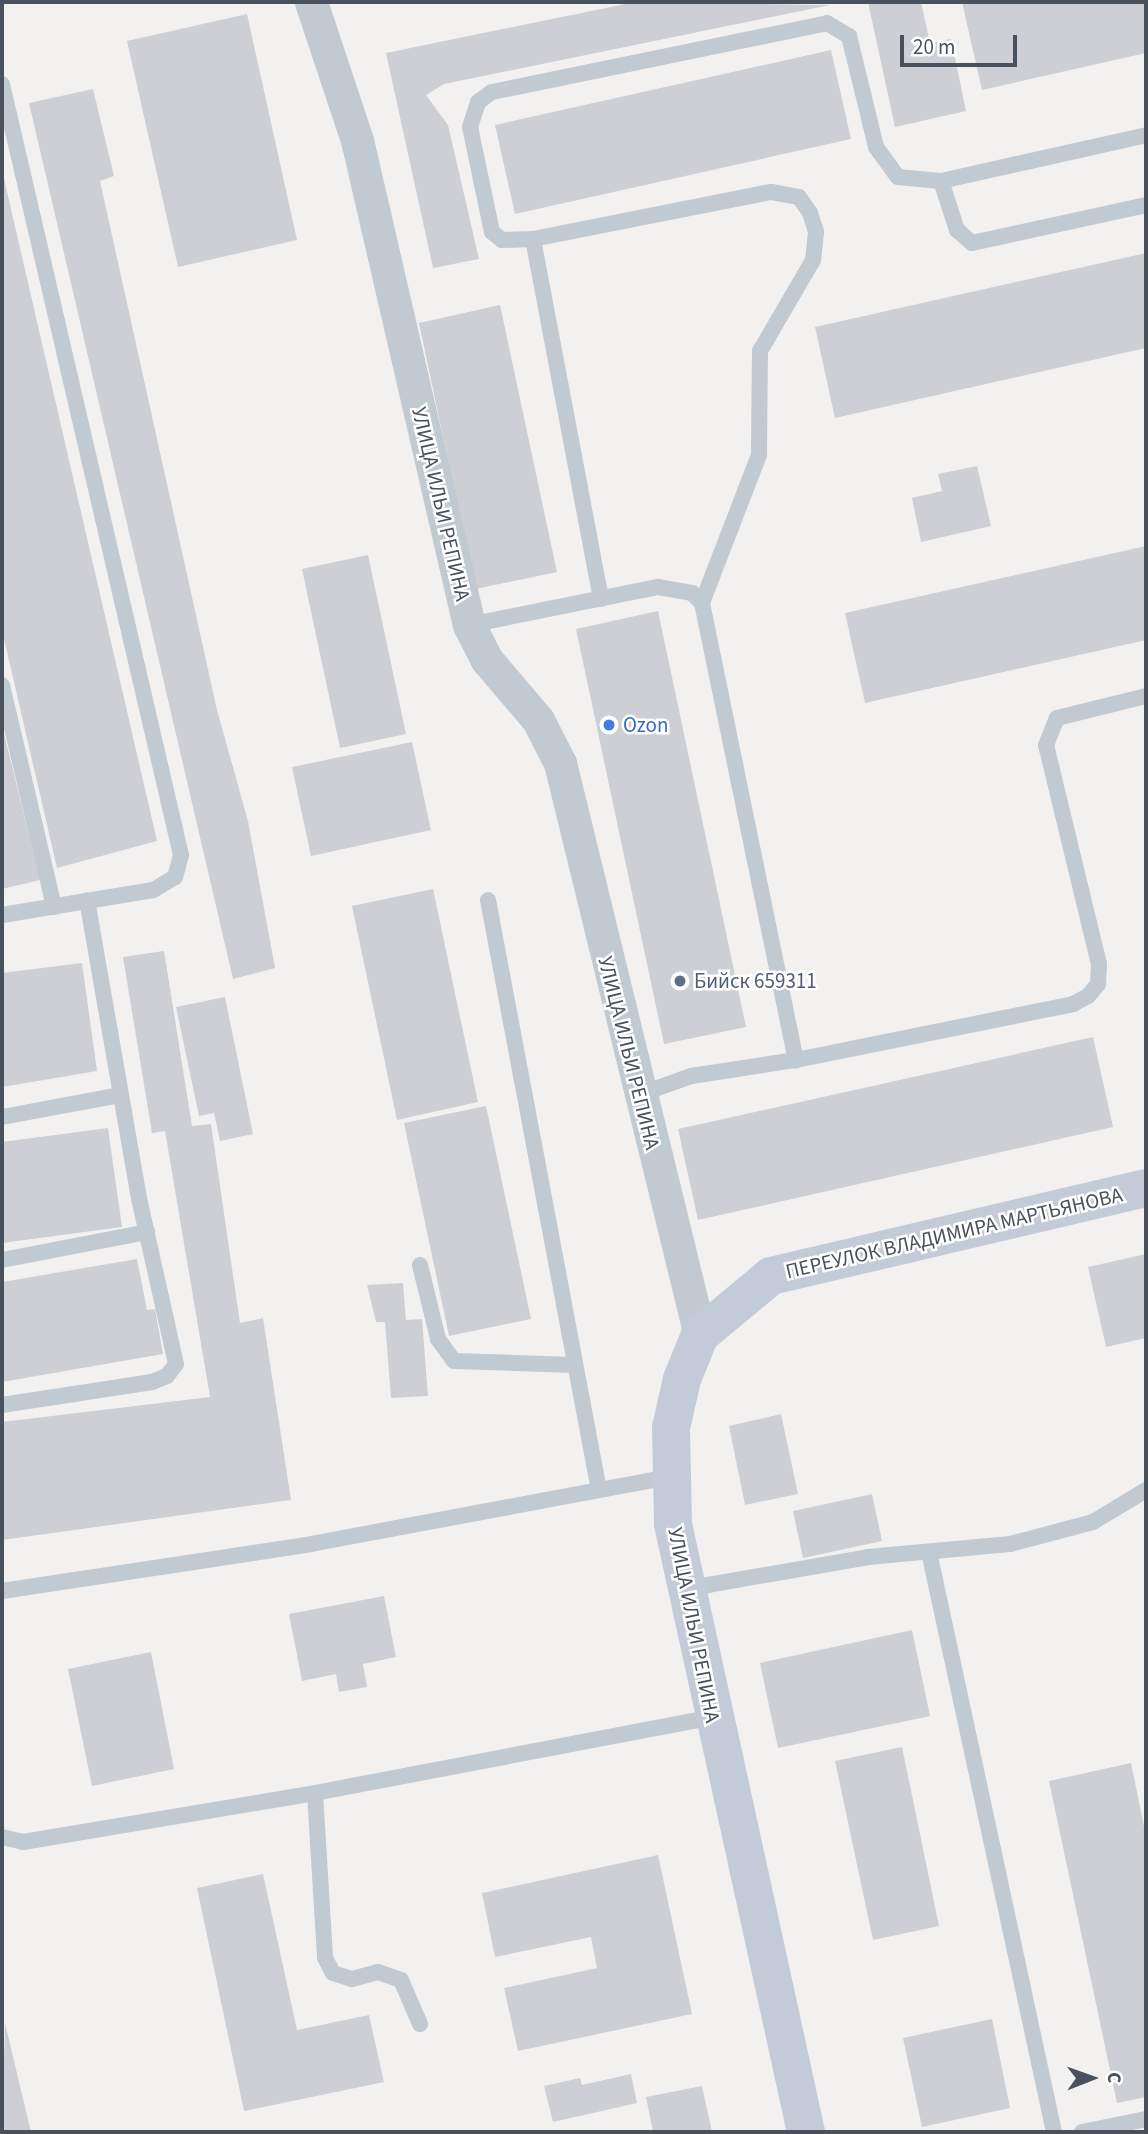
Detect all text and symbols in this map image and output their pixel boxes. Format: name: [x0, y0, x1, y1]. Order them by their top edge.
scale bar: [903, 21, 1020, 65]
text: 20 m: [913, 32, 955, 62]
street label: УЛИЦА ИЛЬИ РЕПИНА: [406, 405, 476, 603]
place label: Ozon: [623, 712, 668, 738]
marker: Ozon: [601, 717, 617, 733]
street label: УЛИЦА ИЛЬИ РЕПИНА: [593, 954, 665, 1152]
place label: Бийск 659311: [694, 968, 817, 994]
marker: Бийск 659311: [672, 973, 688, 989]
street label: ПЕРЕУЛОК ВЛАДИМИРА МАРТЬЯНОВА: [783, 1182, 1125, 1284]
street label: УЛИЦА ИЛЬИ РЕПИНА: [663, 1525, 725, 1725]
north arrow: [1057, 2043, 1127, 2113]
text: С: [1100, 2072, 1127, 2083]

